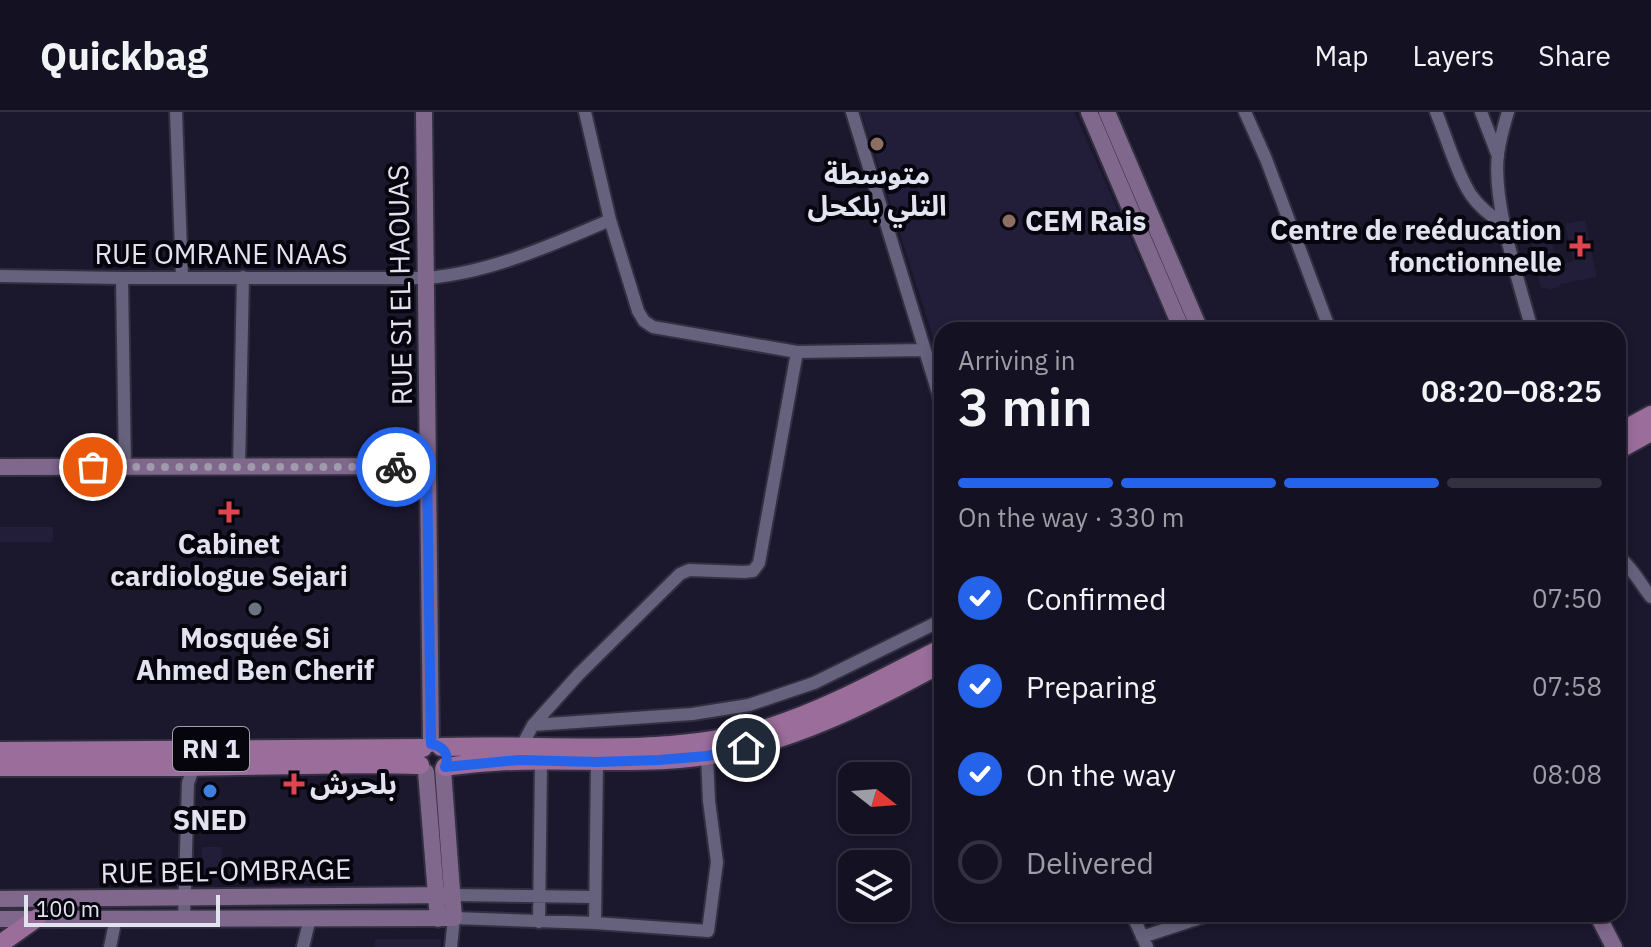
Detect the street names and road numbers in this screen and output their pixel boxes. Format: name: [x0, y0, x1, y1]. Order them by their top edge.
street label: RUE SI EL HAOUAS: [379, 164, 420, 406]
street label: RUE OMRANE NAAS: [94, 235, 348, 272]
road number: RN 1: [173, 727, 249, 771]
street label: RUE BEL-OMBRAGE: [100, 850, 352, 891]

